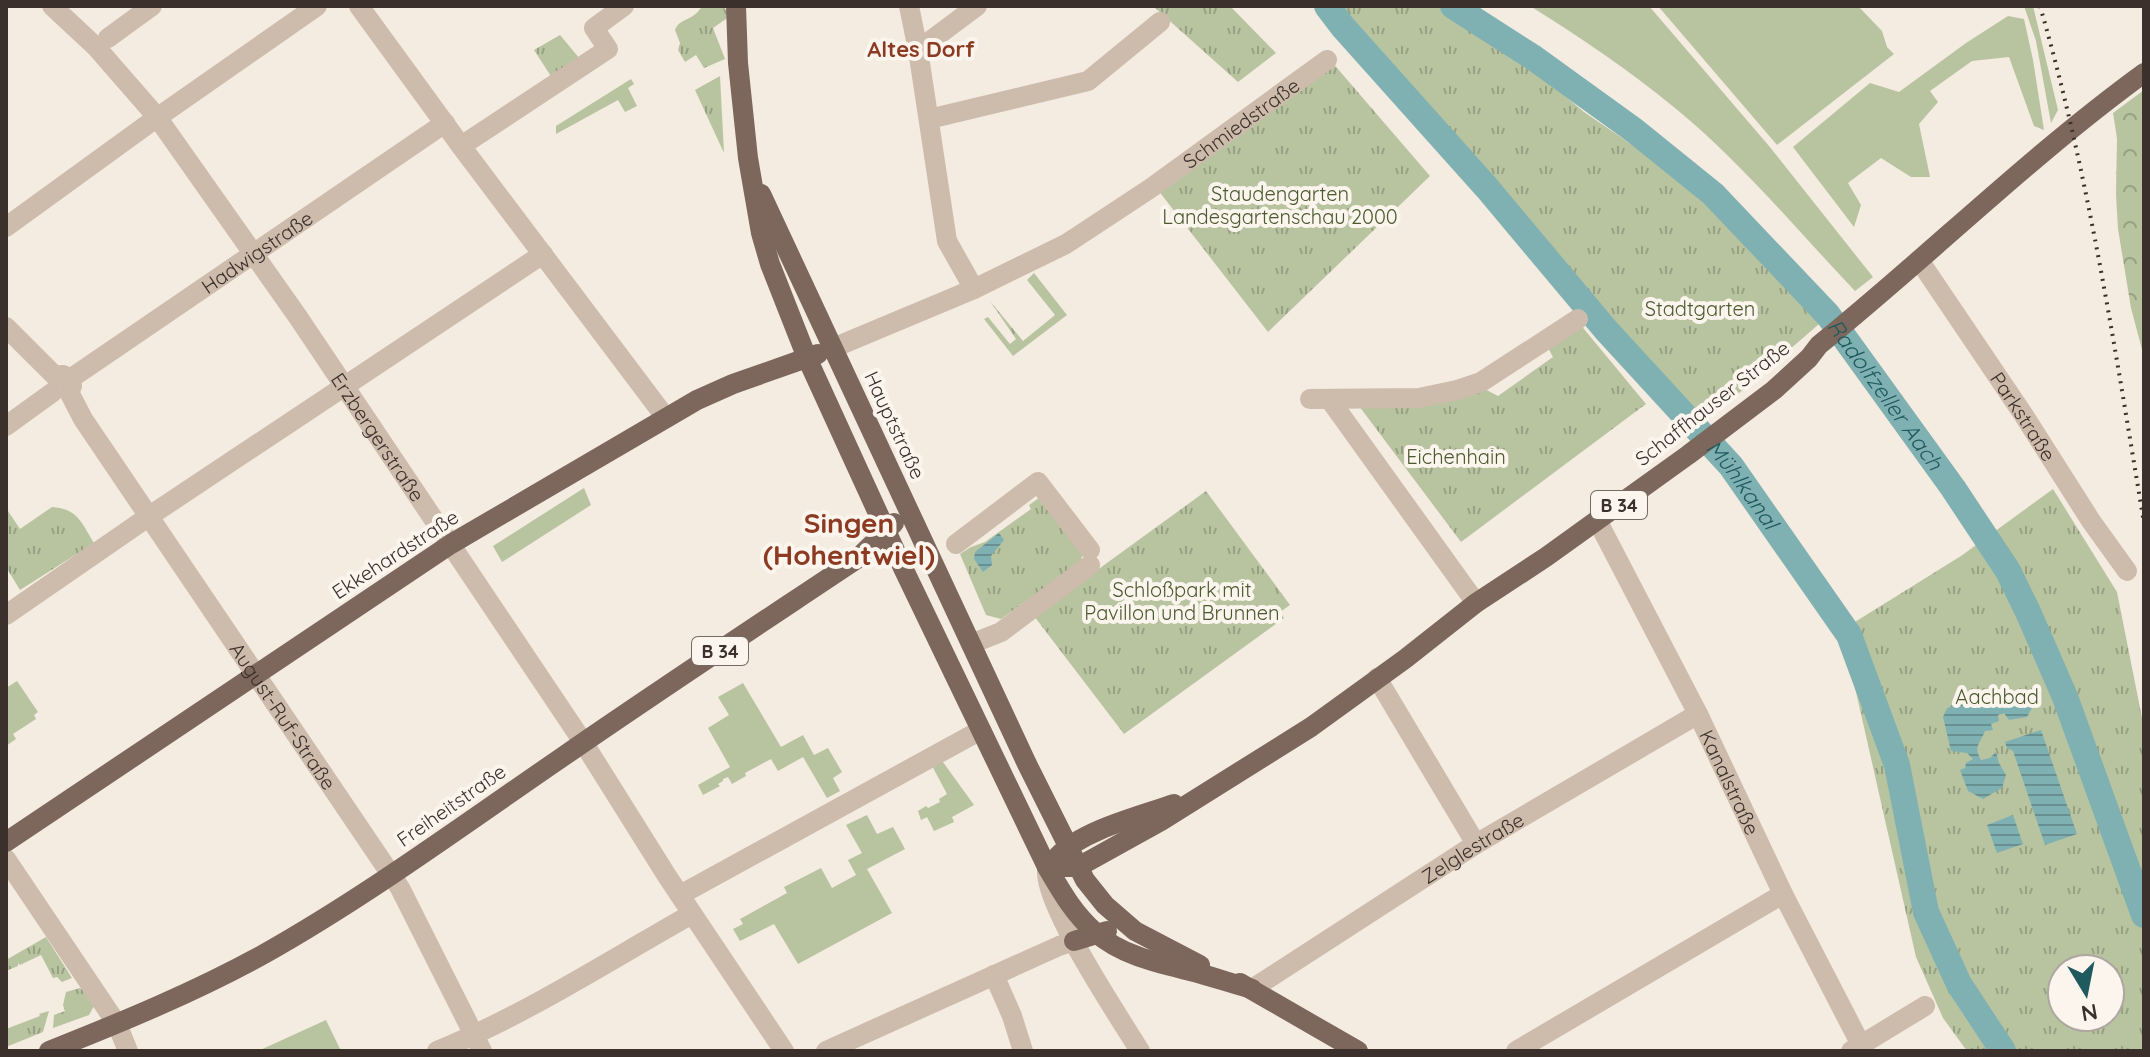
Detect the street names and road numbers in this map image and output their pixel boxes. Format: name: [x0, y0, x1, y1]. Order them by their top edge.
street label: Schmiedstraße: [1178, 72, 1304, 173]
street label: Hadwigstraße: [196, 205, 317, 298]
street label: Schaffhauser Straße: [1630, 335, 1794, 471]
street label: Hauptstraße: [859, 367, 931, 483]
street label: Parkstraße: [1985, 367, 2062, 465]
street label: Erzbergerstraße: [326, 368, 430, 506]
road number: B 34: [1591, 491, 1647, 519]
street label: Ekkehardstraße: [327, 504, 463, 604]
street label: August-Ruf-Straße: [225, 637, 342, 794]
road number: B 34: [692, 637, 748, 665]
street label: Kanalstraße: [1695, 726, 1766, 839]
street label: Freiheitstraße: [392, 758, 510, 852]
street label: Zelglestraße: [1416, 806, 1528, 889]

